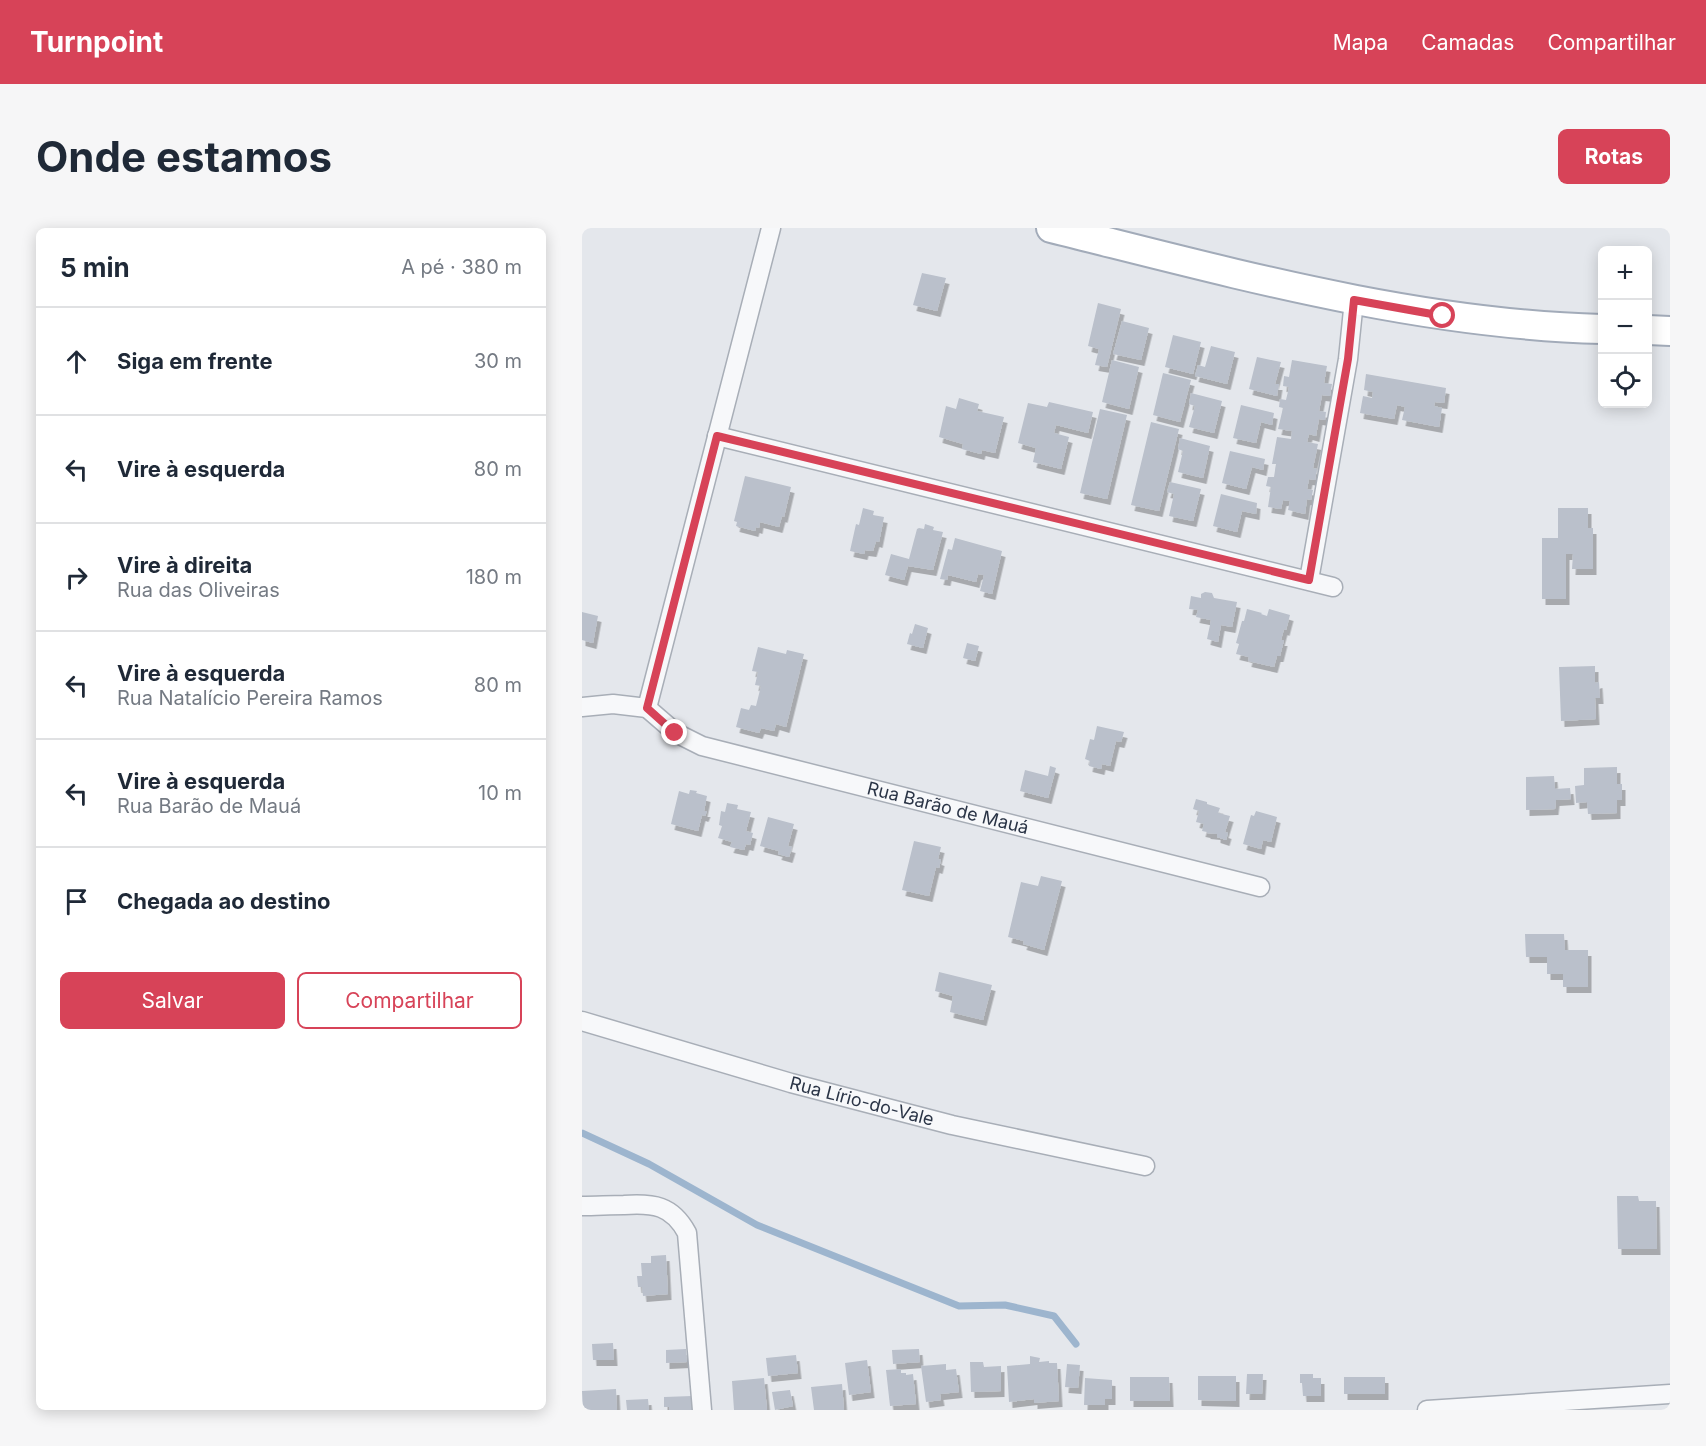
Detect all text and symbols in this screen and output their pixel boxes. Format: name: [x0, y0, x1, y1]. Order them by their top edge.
text: Turnpoint: [30, 25, 163, 59]
text: Mapa: [1333, 30, 1388, 55]
text: Camadas: [1421, 30, 1514, 55]
text: Compartilhar: [1547, 30, 1676, 55]
button: Rotas: [1558, 129, 1670, 184]
text: Onde estamos: [36, 131, 332, 182]
map controls: [1598, 246, 1652, 408]
button: +: [1598, 246, 1652, 300]
text: 5 min: [60, 252, 130, 283]
text: A pé · 380 m: [401, 255, 522, 279]
button: −: [1598, 300, 1652, 354]
route start: [1429, 302, 1455, 328]
icon: ahead: [60, 345, 93, 378]
text: Siga em frente: [117, 348, 273, 374]
text: 30 m: [474, 349, 522, 373]
button: locate: [1598, 354, 1652, 408]
icon: left: [60, 453, 93, 486]
text: Vire à esquerda: [117, 456, 285, 482]
text: 80 m: [474, 457, 522, 481]
text: Vire à direita: [117, 552, 252, 578]
icon: right: [60, 561, 93, 594]
text: 180 m: [466, 565, 522, 589]
text: Rua das Oliveiras: [117, 578, 280, 602]
text: Vire à esquerda: [117, 660, 285, 686]
icon: left: [60, 669, 93, 702]
text: 80 m: [474, 673, 522, 697]
text: Rua Natalício Pereira Ramos: [117, 686, 383, 710]
route end: [661, 719, 687, 745]
text: Vire à esquerda: [117, 768, 285, 794]
icon: left: [60, 777, 93, 810]
street label: Rua Barão de Mauá: [865, 777, 1031, 838]
text: 10 m: [478, 781, 522, 805]
text: Rua Barão de Mauá: [117, 794, 301, 818]
icon: arrive: [60, 885, 93, 918]
text: Chegada ao destino: [117, 888, 331, 914]
button: Salvar: [60, 972, 285, 1029]
button: Compartilhar: [297, 972, 522, 1029]
street label: Rua Lírio-do-Vale: [787, 1072, 936, 1130]

